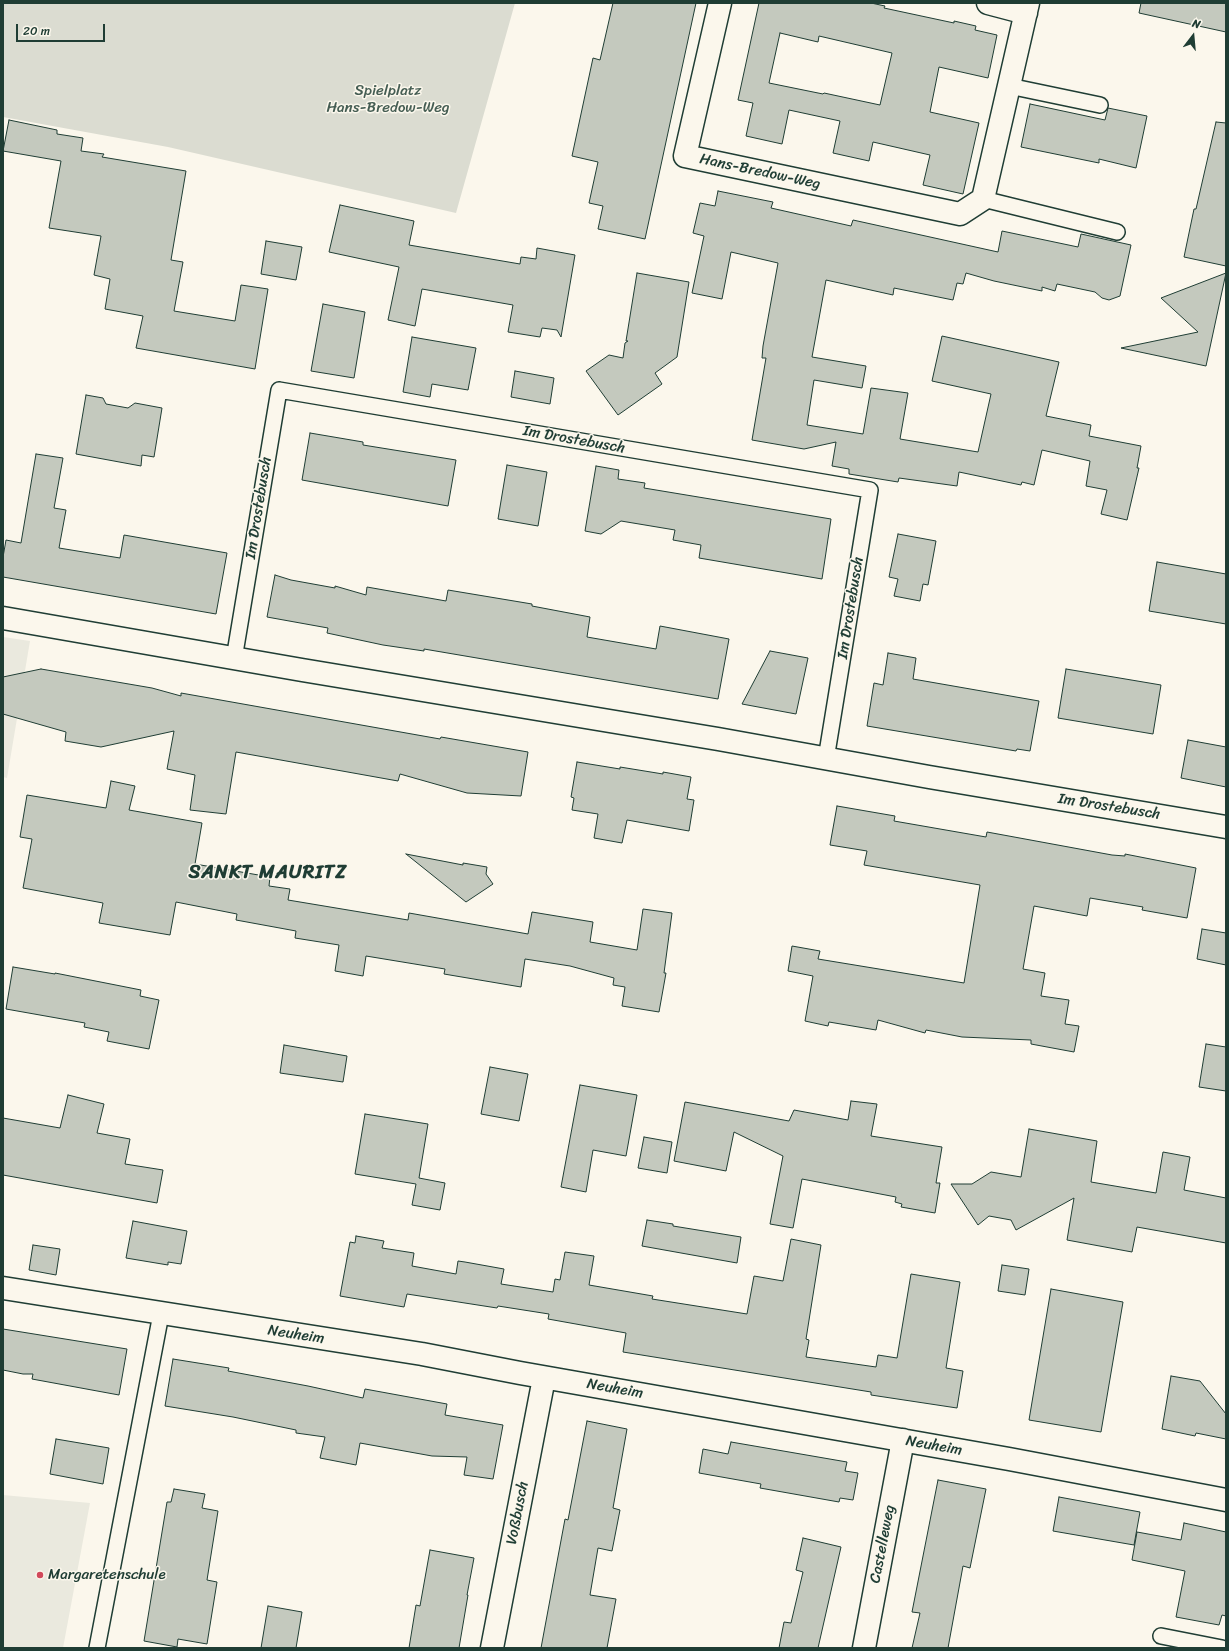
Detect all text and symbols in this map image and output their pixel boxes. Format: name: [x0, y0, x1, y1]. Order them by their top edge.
text: N: [1190, 14, 1203, 34]
scale bar: [18, 16, 107, 42]
north arrow: [1173, 16, 1213, 56]
text: 20 m: [23, 20, 50, 42]
park label: Spielplatz Hans-Bredow-Weg: [326, 82, 450, 117]
street label: Hans-Bredow-Weg: [698, 150, 822, 194]
street label: Im Drostebusch: [522, 422, 626, 458]
street label: Im Drostebusch: [242, 456, 276, 560]
street label: Im Drostebusch: [834, 556, 868, 660]
street label: Im Drostebusch: [1057, 790, 1161, 824]
district label: SANKT MAURITZ: [190, 862, 346, 884]
street label: Neuheim: [266, 1322, 326, 1348]
street label: Neuheim: [585, 1375, 645, 1403]
street label: Neuheim: [904, 1432, 964, 1460]
street label: Voßbusch: [503, 1480, 533, 1546]
street label: Castelleweg: [867, 1503, 899, 1585]
place label: Margaretenschule: [48, 1566, 166, 1584]
marker: Margaretenschule: [35, 1570, 45, 1580]

